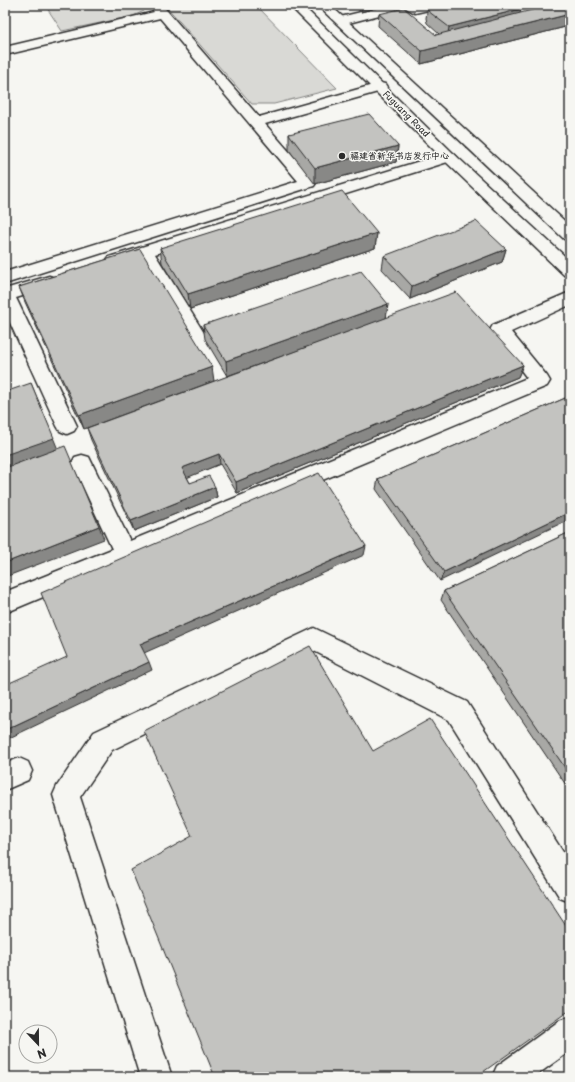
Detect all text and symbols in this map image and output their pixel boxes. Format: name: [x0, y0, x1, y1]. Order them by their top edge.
street label: Fuguang Road: [380, 87, 433, 140]
place label: 福建省新华书店发行中心: [350, 148, 449, 162]
marker: 福建省新华书店发行中心: [337, 151, 347, 161]
north arrow: [18, 1024, 58, 1064]
text: N: [34, 1044, 49, 1063]

